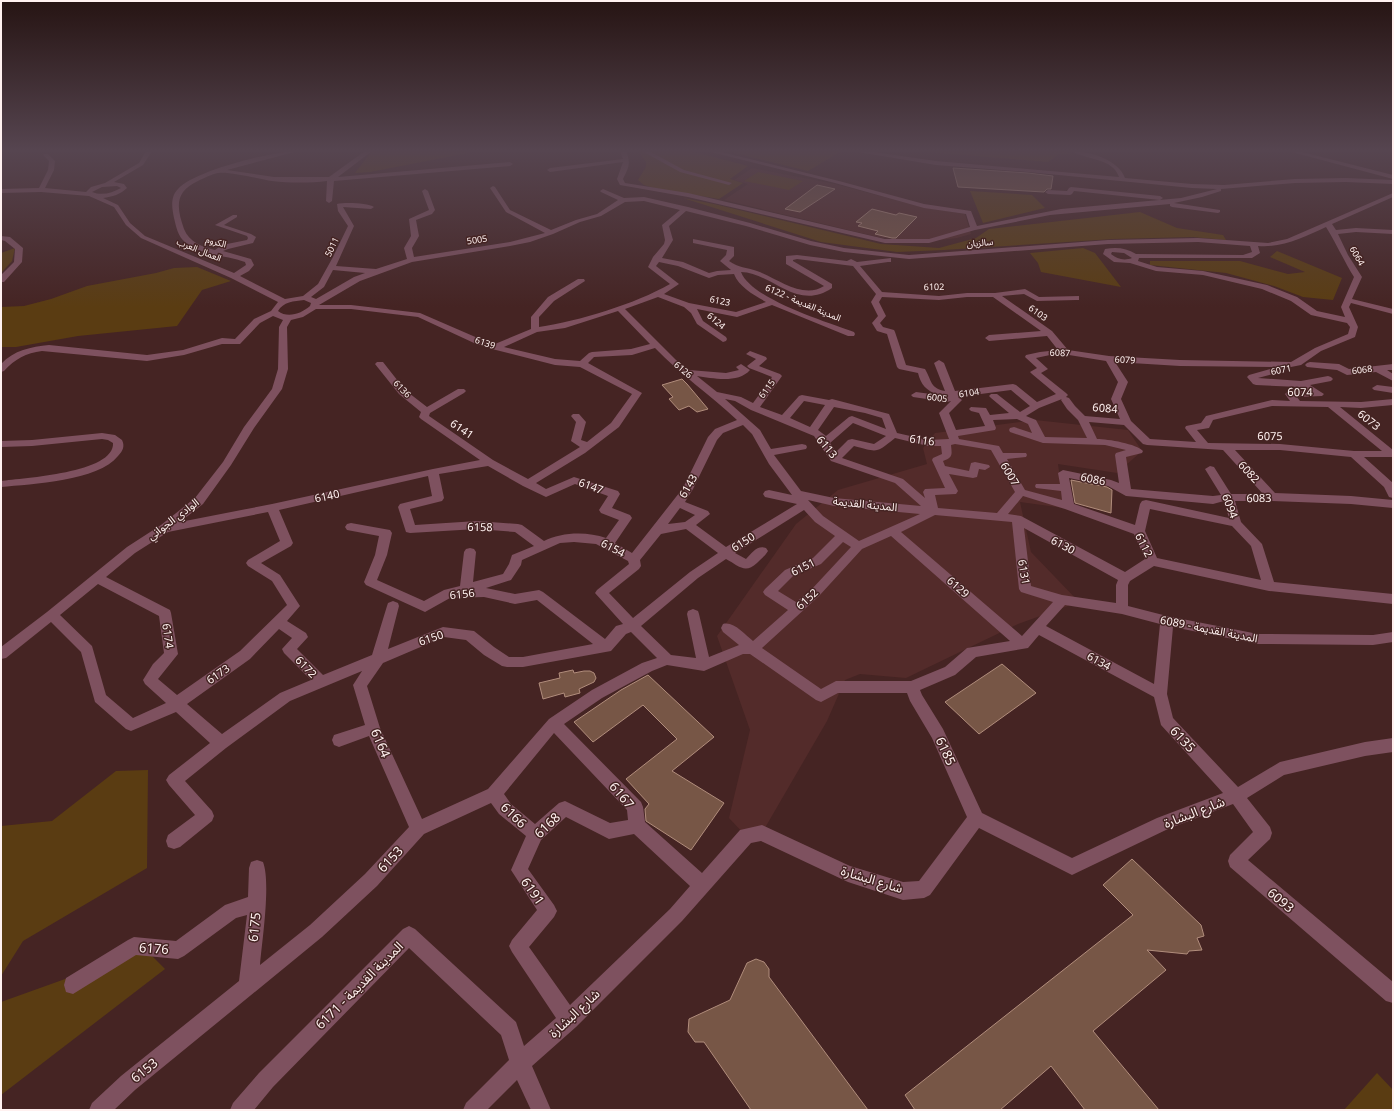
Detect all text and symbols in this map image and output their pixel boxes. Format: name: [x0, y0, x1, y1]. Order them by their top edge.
street label: 5005: [466, 231, 488, 248]
street label: الكروم: [204, 233, 228, 251]
street label: العمال العرب: [175, 235, 224, 264]
street label: 5011: [321, 235, 342, 259]
street label: سالزيان: [966, 235, 994, 250]
street label: 6064: [1347, 244, 1368, 268]
street label: 6102: [924, 280, 944, 293]
street label: المدينة القديمة - 6122: [763, 281, 843, 324]
street label: 6123: [709, 292, 731, 309]
street label: 6103: [1026, 301, 1050, 324]
street label: 6124: [704, 309, 728, 332]
street label: 6139: [473, 333, 497, 352]
street label: 6087: [1050, 346, 1071, 359]
street label: 6079: [1114, 352, 1136, 367]
street label: 6126: [671, 358, 695, 381]
street label: 6071: [1270, 361, 1292, 378]
street label: 6068: [1351, 362, 1373, 377]
street label: 6136: [391, 377, 414, 401]
street label: 6115: [755, 377, 778, 401]
street label: 6074: [1287, 384, 1313, 399]
street label: 6104: [958, 385, 980, 400]
street label: 6005: [926, 390, 948, 405]
street label: 6084: [1092, 399, 1119, 416]
street label: 6073: [1355, 406, 1384, 433]
street label: 6141: [448, 415, 477, 442]
street label: 6075: [1257, 428, 1283, 443]
street label: 6116: [909, 430, 936, 449]
street label: 6113: [814, 432, 841, 461]
street label: 6082: [1235, 457, 1263, 486]
street label: 6007: [998, 459, 1023, 488]
street label: 6086: [1079, 469, 1107, 488]
street label: 6143: [675, 471, 700, 500]
street label: 6147: [577, 474, 606, 497]
street label: 6140: [313, 486, 341, 505]
street label: 6083: [1246, 490, 1272, 505]
street label: 6094: [1219, 491, 1242, 521]
street label: المدينة القديمة: [832, 493, 898, 514]
street label: الوادي الجواني: [144, 494, 203, 545]
street label: 6158: [467, 519, 493, 534]
street label: 6150: [728, 529, 757, 555]
street label: 6112: [1132, 530, 1157, 559]
street label: 6130: [1049, 532, 1078, 557]
street label: 6154: [599, 535, 628, 560]
street label: 6151: [788, 554, 817, 579]
street label: 6131: [1015, 558, 1034, 586]
street label: 6129: [944, 573, 973, 601]
street label: 6156: [449, 585, 475, 602]
street label: 6152: [792, 585, 821, 613]
street label: المدينة القديمة - 6089: [1159, 612, 1259, 645]
street label: 6174: [159, 622, 178, 650]
street label: 6150: [417, 627, 445, 649]
street label: 6134: [1085, 648, 1115, 674]
street label: 6172: [292, 652, 320, 681]
street label: 6173: [203, 660, 232, 687]
street label: 6135: [1166, 722, 1200, 756]
street label: 6164: [367, 726, 395, 761]
street label: 6185: [932, 734, 960, 768]
street label: 6167: [606, 778, 638, 812]
street label: شارع البشارة: [1161, 792, 1228, 834]
street label: 6166: [497, 798, 531, 832]
street label: 6168: [530, 808, 564, 842]
street label: 6153: [373, 842, 407, 876]
street label: شارع البشارة: [838, 861, 905, 899]
street label: 6191: [517, 874, 549, 908]
street label: 6093: [1264, 884, 1298, 916]
street label: 6175: [243, 911, 265, 943]
street label: المدينة القديمة - 6171: [311, 937, 407, 1033]
street label: 6176: [139, 938, 169, 958]
street label: شارع البشارة: [544, 985, 605, 1043]
street label: 6153: [127, 1054, 161, 1086]

